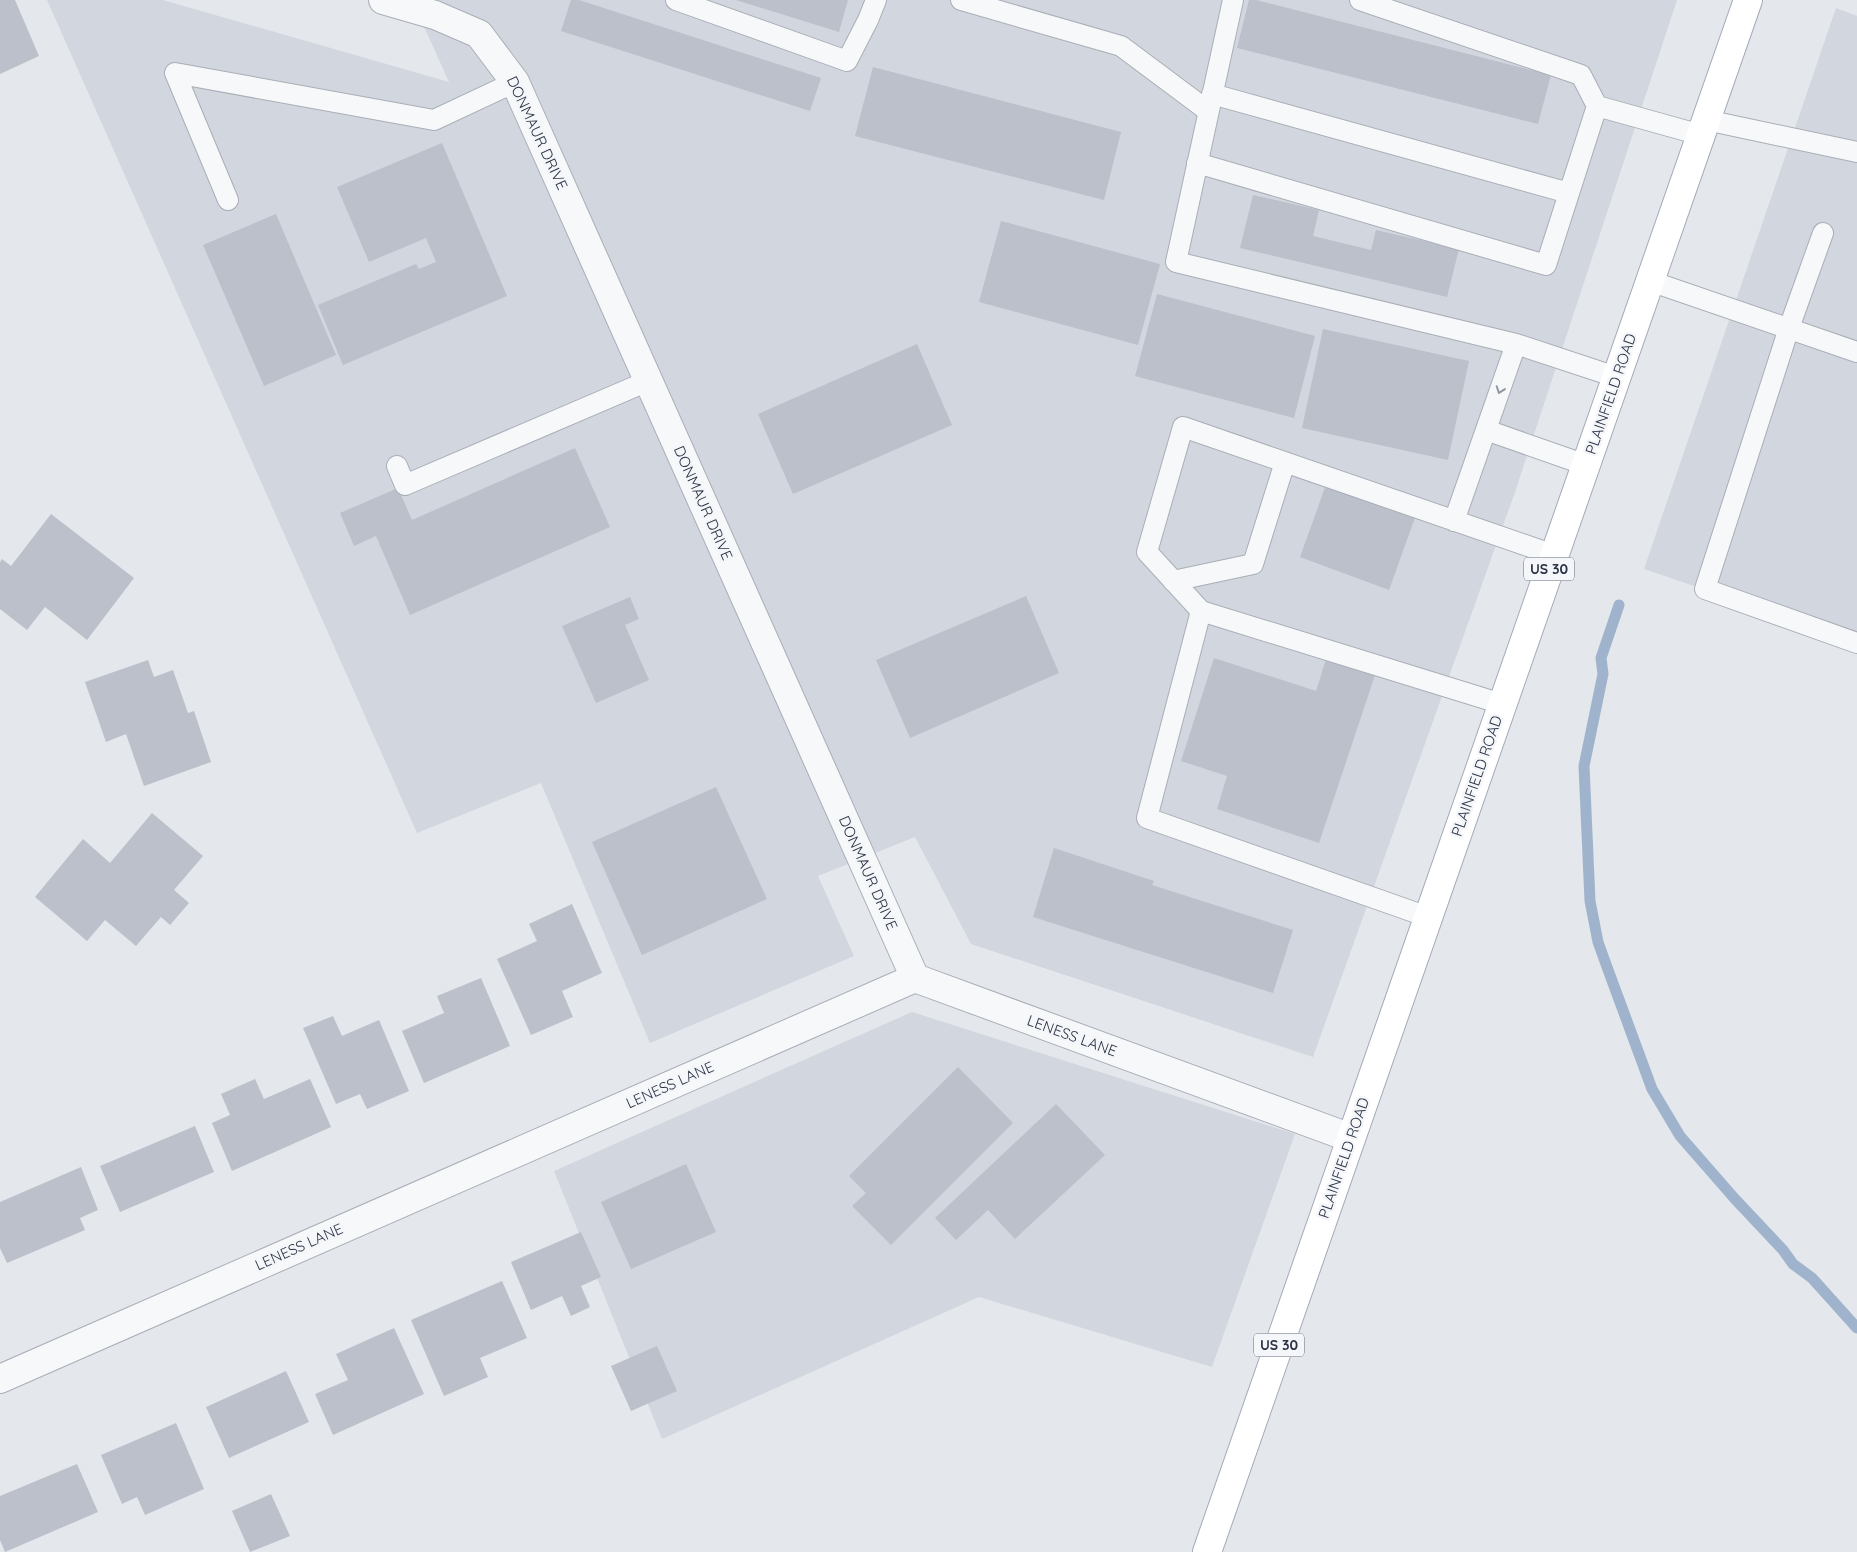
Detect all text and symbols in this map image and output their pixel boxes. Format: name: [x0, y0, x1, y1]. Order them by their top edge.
street label: DONMAUR DRIVE: [503, 73, 572, 193]
street label: PLAINFIELD ROAD: [1581, 331, 1640, 457]
one-way arrow: [1496, 385, 1506, 393]
street label: DONMAUR DRIVE: [670, 443, 737, 563]
road number: US 30: [1524, 558, 1574, 580]
street label: PLAINFIELD ROAD: [1447, 713, 1506, 839]
street label: DONMAUR DRIVE: [835, 813, 902, 933]
street label: LENESS LANE: [1025, 1011, 1120, 1061]
street label: LENESS LANE: [623, 1057, 717, 1112]
street label: PLAINFIELD ROAD: [1314, 1095, 1373, 1221]
street label: LENESS LANE: [252, 1219, 346, 1274]
road number: US 30: [1254, 1334, 1304, 1356]

